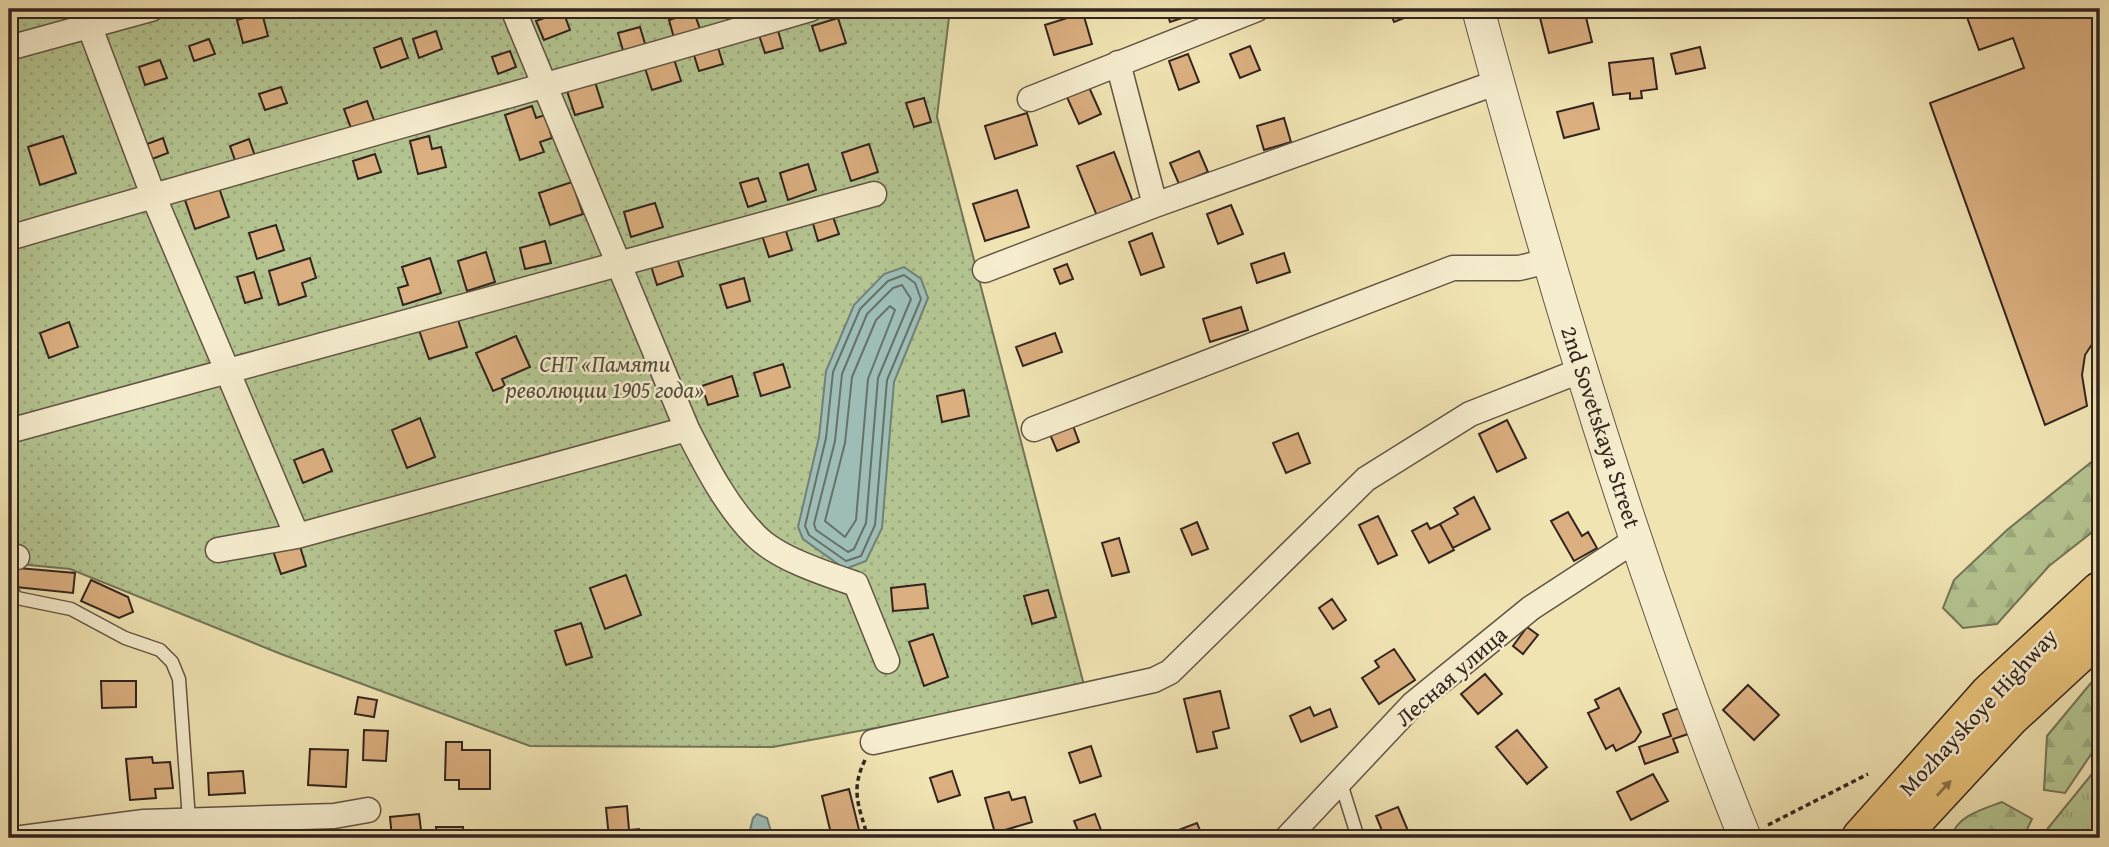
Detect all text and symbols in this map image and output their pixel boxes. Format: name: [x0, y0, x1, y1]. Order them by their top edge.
street label: 2nd Sovetskaya Street: [1553, 322, 1650, 532]
park label: СНТ «Памяти революции 1905 года»: [505, 347, 704, 406]
street label: Лесная улица: [1388, 618, 1514, 734]
street label: Mozhayskoye Highway: [1891, 620, 2065, 803]
one-way arrow: [1936, 779, 1952, 797]

